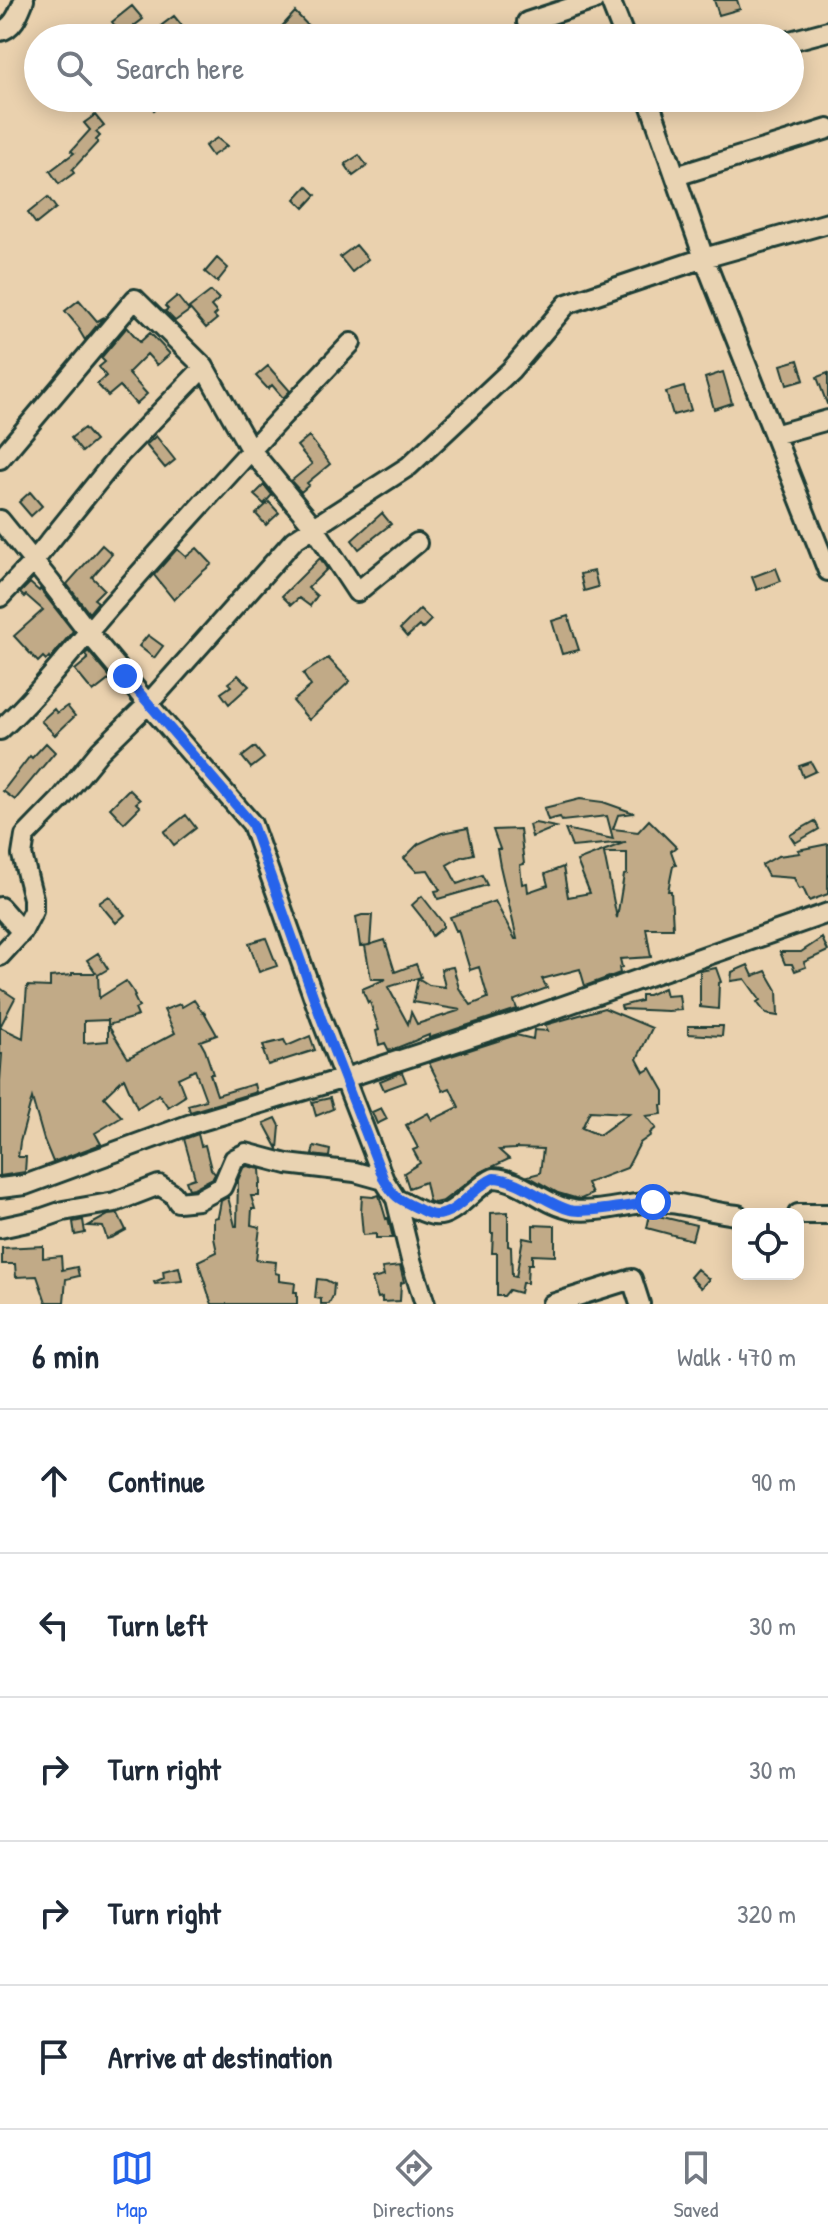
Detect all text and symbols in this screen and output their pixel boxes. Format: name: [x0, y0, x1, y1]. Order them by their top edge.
search box: [24, 24, 804, 112]
icon: search: [52, 46, 96, 90]
text: Search here: [116, 48, 244, 88]
route end: [107, 658, 143, 694]
route start: [635, 1184, 671, 1220]
map controls: [732, 1208, 804, 1280]
button: locate: [732, 1208, 804, 1280]
text: 6 min: [32, 1333, 100, 1379]
text: Walk · 470 m: [677, 1339, 796, 1374]
icon: ahead: [32, 1459, 76, 1503]
text: Continue: [108, 1461, 205, 1501]
text: 90 m: [751, 1464, 796, 1499]
icon: left: [32, 1603, 76, 1647]
text: Turn left: [108, 1605, 207, 1645]
text: 30 m: [749, 1608, 796, 1643]
icon: right: [32, 1747, 76, 1791]
text: Turn right: [108, 1749, 221, 1789]
text: 30 m: [749, 1752, 796, 1787]
icon: right: [32, 1891, 76, 1935]
text: Turn right: [108, 1893, 221, 1933]
text: 320 m: [737, 1896, 796, 1931]
icon: arrive: [32, 2035, 76, 2079]
text: Arrive at destination: [108, 2037, 333, 2077]
tab: Map: [110, 2146, 154, 2224]
tab: Directions: [373, 2146, 454, 2224]
tab: Saved: [673, 2146, 718, 2224]

